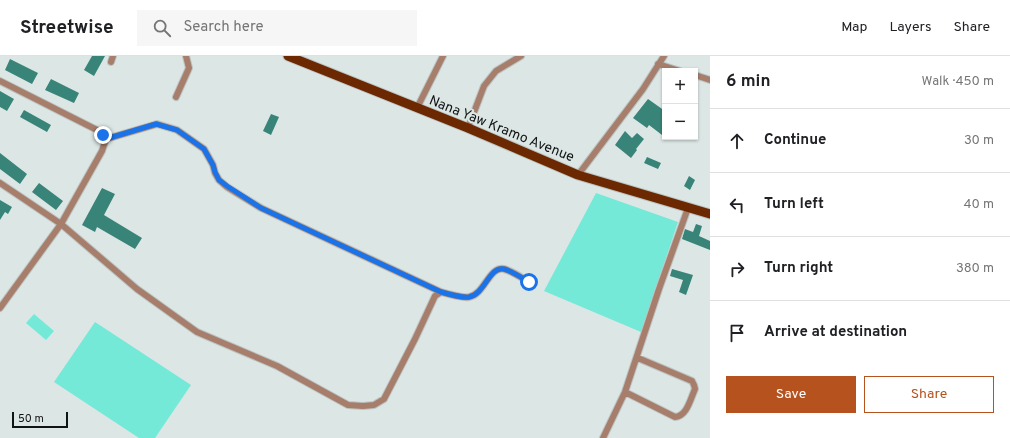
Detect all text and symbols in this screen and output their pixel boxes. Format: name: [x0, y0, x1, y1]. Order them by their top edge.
search box: [137, 10, 417, 46]
text: Streetwise: [20, 16, 113, 40]
icon: search: [151, 17, 173, 39]
text: Search here: [183, 18, 264, 37]
text: Map: [841, 19, 867, 36]
text: Layers: [889, 19, 931, 36]
text: Share: [953, 19, 990, 36]
map controls: [662, 68, 698, 140]
button: +: [662, 68, 698, 104]
text: 6 min: [726, 71, 770, 93]
text: Walk · 450 m: [922, 74, 994, 90]
street label: Nana Yaw Kramo Avenue: [426, 92, 576, 166]
button: −: [662, 104, 698, 140]
route end: [94, 126, 112, 144]
icon: ahead: [726, 130, 748, 152]
text: Continue: [764, 131, 826, 150]
text: 30 m: [964, 133, 994, 149]
icon: left: [726, 194, 748, 216]
text: Turn left: [764, 195, 824, 214]
text: 40 m: [964, 197, 994, 213]
icon: right: [726, 258, 748, 280]
text: Turn right: [764, 259, 833, 278]
text: 380 m: [956, 261, 994, 277]
route start: [520, 273, 538, 291]
icon: arrive: [726, 322, 748, 344]
text: Arrive at destination: [764, 323, 907, 342]
button: Save: [726, 376, 856, 413]
button: Share: [864, 376, 994, 413]
scale bar: [12, 410, 68, 429]
text: 50 m: [18, 412, 44, 426]

